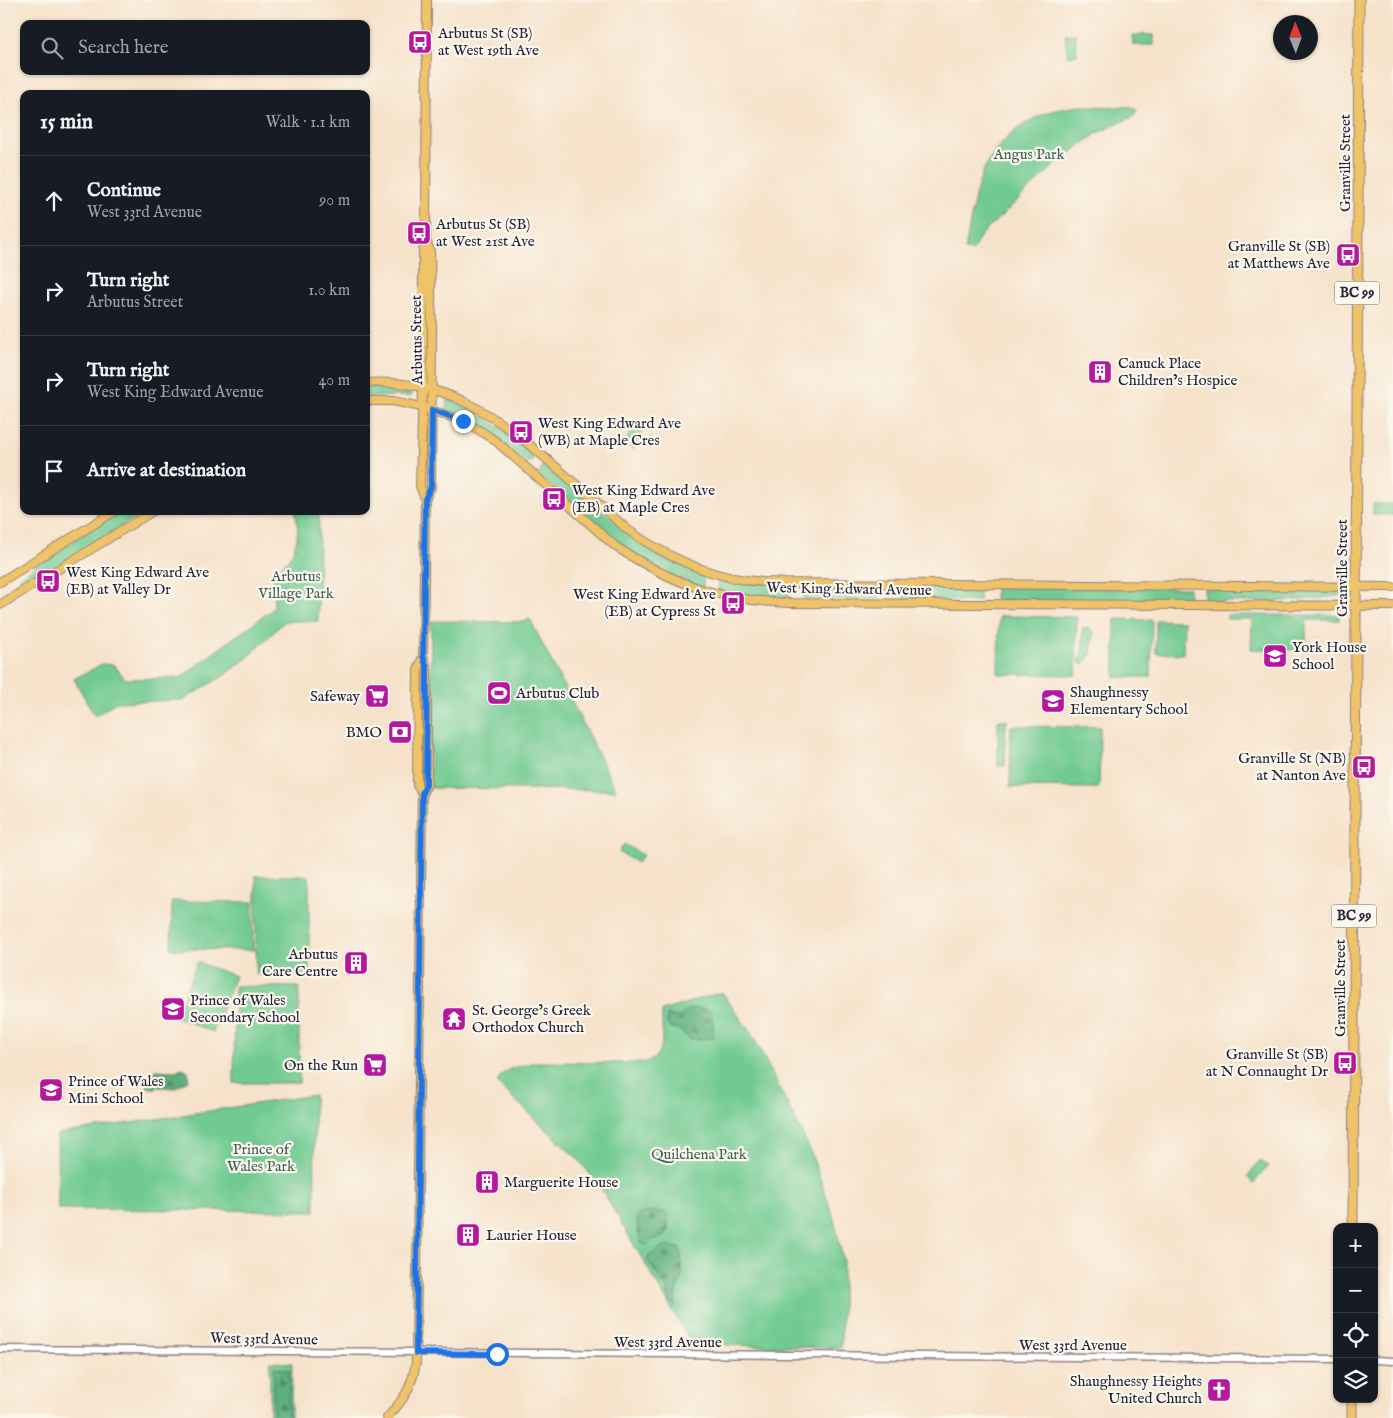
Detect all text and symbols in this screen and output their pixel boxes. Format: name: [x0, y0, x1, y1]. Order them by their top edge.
north arrow: [1273, 15, 1318, 60]
search box: [20, 20, 370, 75]
place label: Arbutus St (SB) at West 19th Ave: [437, 24, 539, 60]
bus stop icon: Arbutus St (SB) at West 19th Ave: [407, 29, 433, 55]
icon: search: [38, 34, 66, 62]
text: Search here: [78, 36, 169, 60]
text: 15 min: [40, 109, 93, 136]
text: Walk · 1.1 km: [266, 113, 350, 133]
street label: Granville Street: [1336, 114, 1355, 212]
park label: Angus Park: [992, 145, 1066, 164]
text: Continue: [87, 179, 161, 203]
icon: ahead: [40, 187, 68, 215]
text: 90 m: [319, 191, 350, 211]
text: West 33rd Avenue: [87, 203, 202, 223]
place label: Arbutus St (SB) at West 21st Ave: [435, 215, 535, 251]
bus stop icon: Arbutus St (SB) at West 21st Ave: [406, 220, 432, 246]
place label: Granville St (SB) at Matthews Ave: [1228, 237, 1330, 273]
bus stop icon: Granville St (SB) at Matthews Ave: [1335, 242, 1361, 268]
text: Turn right: [87, 269, 169, 293]
icon: right: [40, 277, 68, 305]
text: 1.0 km: [308, 281, 350, 301]
road number: BC 99: [1334, 282, 1380, 304]
text: Arbutus Street: [87, 293, 183, 313]
street label: Arbutus Street: [407, 295, 427, 386]
place label: Canuck Place Children’s Hospice: [1118, 354, 1237, 390]
text: Turn right: [87, 359, 169, 383]
building icon: Canuck Place Children’s Hospice: [1087, 359, 1113, 385]
icon: right: [40, 367, 68, 395]
text: 40 m: [318, 371, 350, 391]
text: West King Edward Avenue: [87, 383, 264, 403]
route end: [452, 410, 475, 433]
place label: West King Edward Ave (WB) at Maple Cres: [538, 414, 681, 450]
bus stop icon: West King Edward Ave (WB) at Maple Cres: [508, 419, 534, 445]
icon: arrive: [40, 457, 68, 485]
text: Arrive at destination: [87, 459, 246, 483]
place label: West King Edward Ave (EB) at Maple Cres: [572, 481, 715, 517]
bus stop icon: West King Edward Ave (EB) at Maple Cres: [541, 486, 567, 512]
street label: Granville Street: [1333, 519, 1352, 617]
place label: West King Edward Ave (EB) at Valley Dr: [66, 563, 209, 599]
park label: Arbutus Village Park: [257, 567, 335, 603]
bus stop icon: West King Edward Ave (EB) at Valley Dr: [35, 568, 61, 594]
street label: West King Edward Avenue: [766, 578, 932, 600]
place label: West King Edward Ave (EB) at Cypress St: [573, 585, 716, 621]
bus stop icon: West King Edward Ave (EB) at Cypress St: [720, 590, 746, 616]
place label: York House School: [1292, 638, 1367, 674]
school or university icon: York House School: [1262, 643, 1288, 669]
sports icon: Arbutus Club: [486, 680, 512, 706]
supermarket icon: Safeway: [364, 683, 390, 709]
place label: Shaughnessy Elementary School: [1070, 683, 1189, 719]
place label: Arbutus Club: [515, 684, 599, 703]
place label: Safeway: [310, 687, 361, 706]
school or university icon: Shaughnessy Elementary School: [1040, 688, 1066, 714]
bank icon: BMO: [387, 719, 413, 745]
place label: BMO: [346, 723, 382, 742]
place label: Granville St (NB) at Nanton Ave: [1238, 749, 1346, 785]
bus stop icon: Granville St (NB) at Nanton Ave: [1351, 754, 1377, 780]
road number: BC 99: [1332, 904, 1376, 928]
street label: Granville Street: [1331, 939, 1350, 1037]
place label: Arbutus Care Centre: [262, 945, 338, 981]
building icon: Arbutus Care Centre: [343, 950, 369, 976]
place label: Prince of Wales Secondary School: [190, 991, 301, 1027]
school or university icon: Prince of Wales Secondary School: [160, 996, 186, 1022]
place label: St. George’s Greek Orthodox Church: [472, 1001, 592, 1037]
temple icon: St. George’s Greek Orthodox Church: [441, 1006, 467, 1032]
place label: Granville St (SB) at N Connaught Dr: [1206, 1045, 1328, 1081]
bus stop icon: Granville St (SB) at N Connaught Dr: [1332, 1050, 1358, 1076]
supermarket icon: On the Run: [362, 1052, 388, 1078]
place label: On the Run: [284, 1056, 358, 1075]
place label: Prince of Wales Mini School: [68, 1072, 164, 1108]
school or university icon: Prince of Wales Mini School: [38, 1077, 64, 1103]
park label: Prince of Wales Park: [227, 1140, 296, 1176]
park label: Quilchena Park: [651, 1145, 748, 1164]
building icon: Marguerite House: [474, 1169, 500, 1195]
place label: Marguerite House: [504, 1173, 618, 1192]
building icon: Laurier House: [455, 1222, 481, 1248]
map controls: [1333, 1223, 1378, 1403]
button: +: [1333, 1223, 1378, 1268]
place label: Laurier House: [486, 1226, 577, 1245]
button: −: [1333, 1268, 1378, 1313]
button: locate: [1333, 1313, 1378, 1358]
street label: West 33rd Avenue: [210, 1329, 318, 1349]
street label: West 33rd Avenue: [614, 1333, 722, 1352]
street label: West 33rd Avenue: [1019, 1336, 1127, 1355]
route start: [486, 1343, 509, 1366]
button: layers: [1333, 1358, 1378, 1403]
place label: Shaughnessy Heights United Church: [1070, 1372, 1202, 1408]
church icon: Shaughnessy Heights United Church: [1206, 1377, 1232, 1403]

